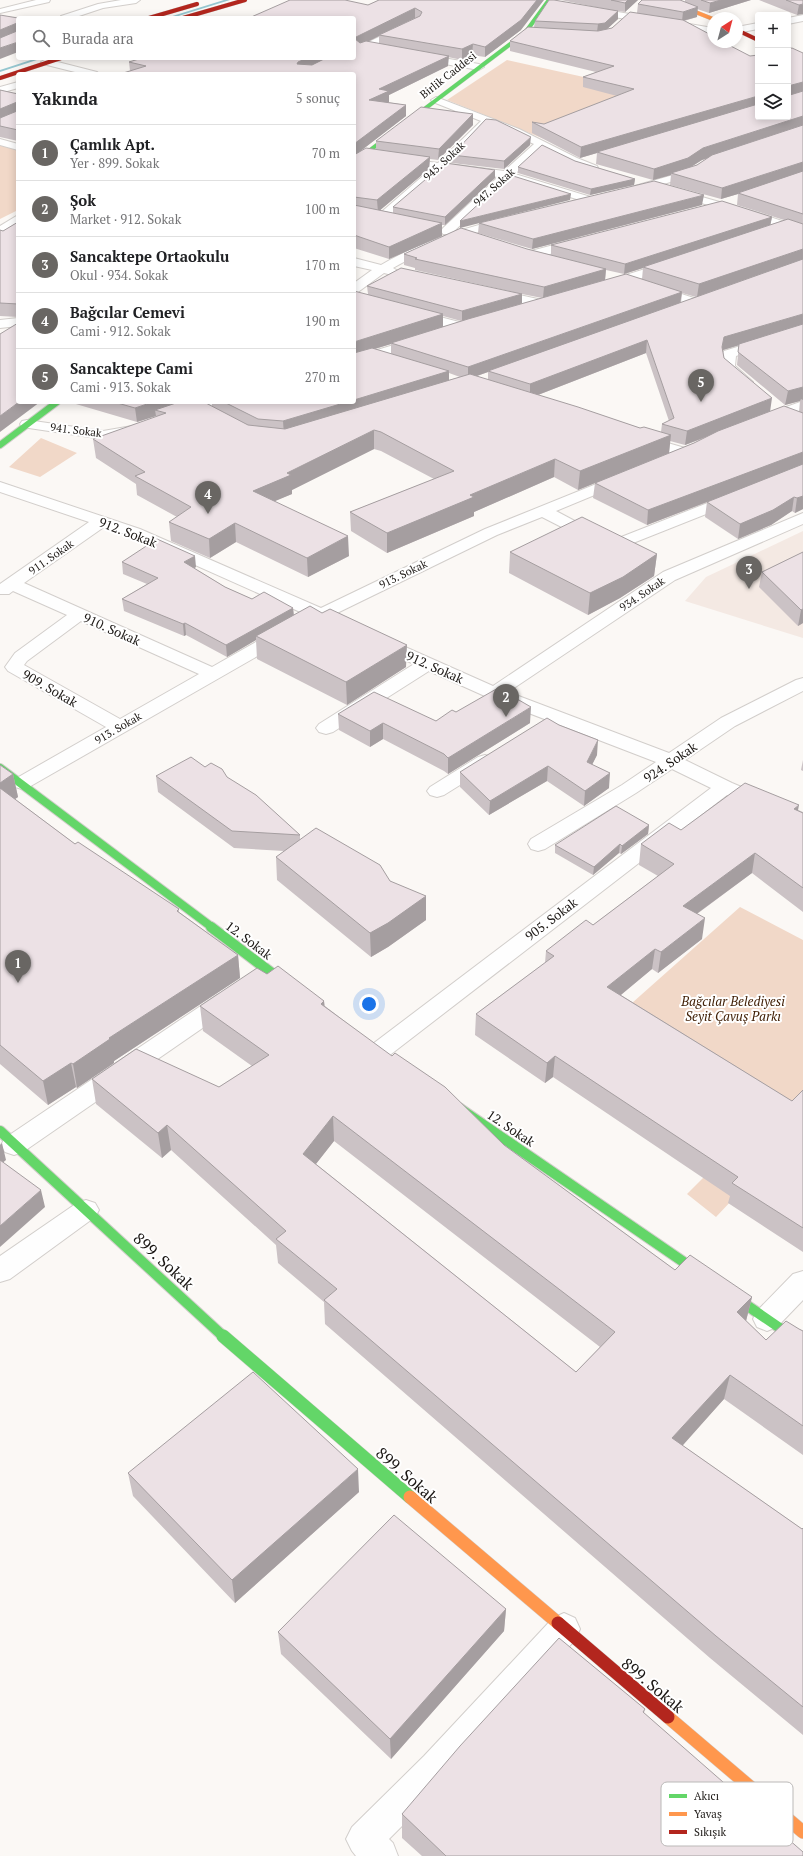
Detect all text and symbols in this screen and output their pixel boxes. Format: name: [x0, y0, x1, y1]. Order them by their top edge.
north arrow: [707, 12, 743, 48]
map controls: [755, 12, 791, 120]
button: +: [755, 12, 791, 48]
search box: [16, 16, 356, 60]
icon: search: [30, 27, 52, 49]
text: Burada ara: [62, 28, 134, 48]
button: −: [755, 48, 791, 84]
street label: Birlik Caddesi: [417, 49, 479, 101]
button: layers: [755, 84, 791, 120]
text: Yakında: [32, 87, 98, 110]
text: 5 sonuç: [296, 89, 340, 107]
text: Çamlık Apt.: [70, 134, 155, 154]
street label: 945. Sokak: [420, 138, 468, 184]
text: 1: [41, 144, 49, 162]
text: 70 m: [312, 144, 340, 162]
text: Yer · 899. Sokak: [70, 154, 159, 172]
street label: 947. Sokak: [470, 165, 518, 209]
text: Şok: [70, 190, 96, 210]
text: 2: [41, 200, 49, 218]
text: 100 m: [305, 200, 340, 218]
text: Market · 912. Sokak: [70, 210, 181, 228]
text: Sancaktepe Ortaokulu: [70, 246, 229, 266]
text: 3: [41, 256, 49, 274]
text: 170 m: [305, 256, 340, 274]
text: Okul · 934. Sokak: [70, 266, 168, 284]
text: Bağcılar Cemevi: [70, 302, 185, 322]
text: 4: [41, 312, 49, 330]
text: 190 m: [305, 312, 340, 330]
text: Cami · 912. Sokak: [70, 322, 171, 340]
text: Sancaktepe Cami: [70, 358, 193, 378]
text: 5: [41, 368, 49, 386]
text: 270 m: [305, 368, 340, 386]
pin: 5: [688, 369, 714, 402]
text: Cami · 913. Sokak: [70, 378, 171, 396]
street label: 941. Sokak: [49, 420, 103, 440]
pin: 4: [195, 481, 221, 514]
street label: 912. Sokak: [96, 513, 160, 551]
street label: 911. Sokak: [26, 536, 76, 578]
street label: 913. Sokak: [377, 556, 430, 592]
pin: 3: [736, 556, 762, 589]
street label: 934. Sokak: [617, 574, 668, 614]
street label: 910. Sokak: [80, 608, 144, 650]
street label: 912. Sokak: [403, 646, 467, 688]
street label: 909. Sokak: [19, 665, 81, 711]
pin: 2: [493, 684, 519, 717]
street label: 913. Sokak: [92, 709, 144, 747]
street label: 924. Sokak: [640, 737, 701, 787]
street label: 905. Sokak: [521, 893, 581, 945]
street label: 12. Sokak: [222, 916, 276, 964]
pin: 1: [5, 950, 31, 983]
park label: Bağcılar Belediyesi Seyit Çavuş Parkı: [680, 992, 785, 1025]
your location: [359, 994, 379, 1014]
street label: 12. Sokak: [483, 1105, 539, 1151]
street label: 899. Sokak: [129, 1227, 200, 1295]
street label: 899. Sokak: [371, 1442, 443, 1508]
street label: 899. Sokak: [617, 1652, 689, 1718]
legend: [661, 1782, 793, 1846]
text: Akıcı: [694, 1789, 719, 1803]
text: Yavaş: [694, 1807, 722, 1821]
text: Sıkışık: [694, 1825, 726, 1839]

